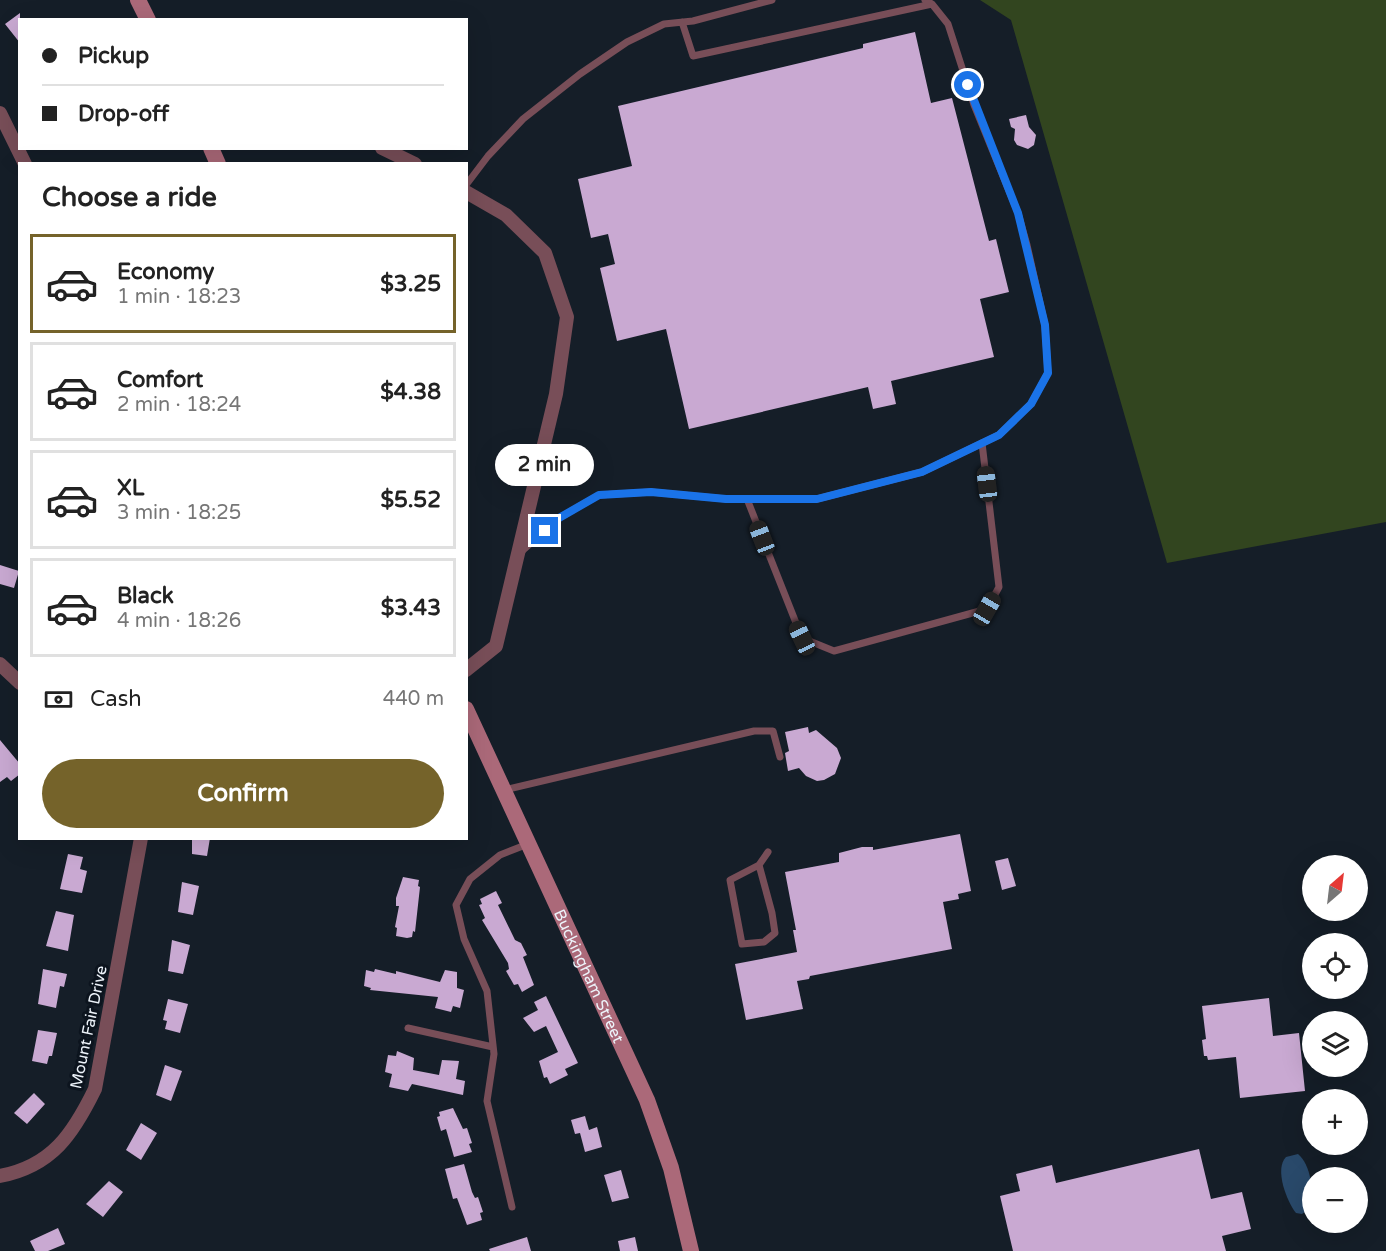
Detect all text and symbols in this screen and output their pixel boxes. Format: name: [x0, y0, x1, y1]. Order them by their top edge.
text: Pickup: [78, 43, 149, 69]
route start: [954, 71, 981, 98]
text: Drop-off: [78, 101, 169, 127]
text: Choose a ride: [42, 181, 217, 214]
icon: car: [45, 257, 99, 311]
text: Economy: [117, 259, 214, 285]
text: $3.25: [380, 271, 441, 297]
text: 1 min · 18:23: [117, 285, 241, 309]
icon: car: [45, 365, 99, 419]
text: Comfort: [117, 367, 203, 393]
text: $4.38: [380, 379, 441, 405]
text: 2 min · 18:24: [117, 393, 241, 417]
callout: 2 min: [496, 444, 594, 486]
text: 2 min: [518, 453, 571, 477]
car: [976, 465, 998, 503]
icon: car: [45, 473, 99, 527]
text: XL: [117, 475, 144, 501]
text: $5.52: [380, 487, 441, 513]
text: 3 min · 18:25: [117, 501, 241, 525]
route end: [531, 517, 558, 544]
car: [747, 518, 777, 558]
icon: car: [45, 581, 99, 635]
text: Black: [117, 583, 174, 609]
car: [970, 589, 1004, 629]
text: $3.43: [381, 595, 441, 621]
text: 4 min · 18:26: [117, 609, 241, 633]
car: [786, 618, 818, 658]
icon: cash: [42, 683, 75, 716]
text: Cash: [90, 686, 142, 712]
text: 440 m: [383, 687, 444, 711]
button: Confirm: [42, 759, 444, 828]
north arrow: [1302, 855, 1368, 921]
map controls: [1302, 855, 1368, 1233]
street label: Buckingham Street: [549, 906, 628, 1046]
button: locate: [1302, 933, 1368, 999]
street label: Mount Fair Drive: [66, 964, 112, 1091]
button: layers: [1302, 1011, 1368, 1077]
button: +: [1302, 1089, 1368, 1155]
button: −: [1302, 1167, 1368, 1233]

